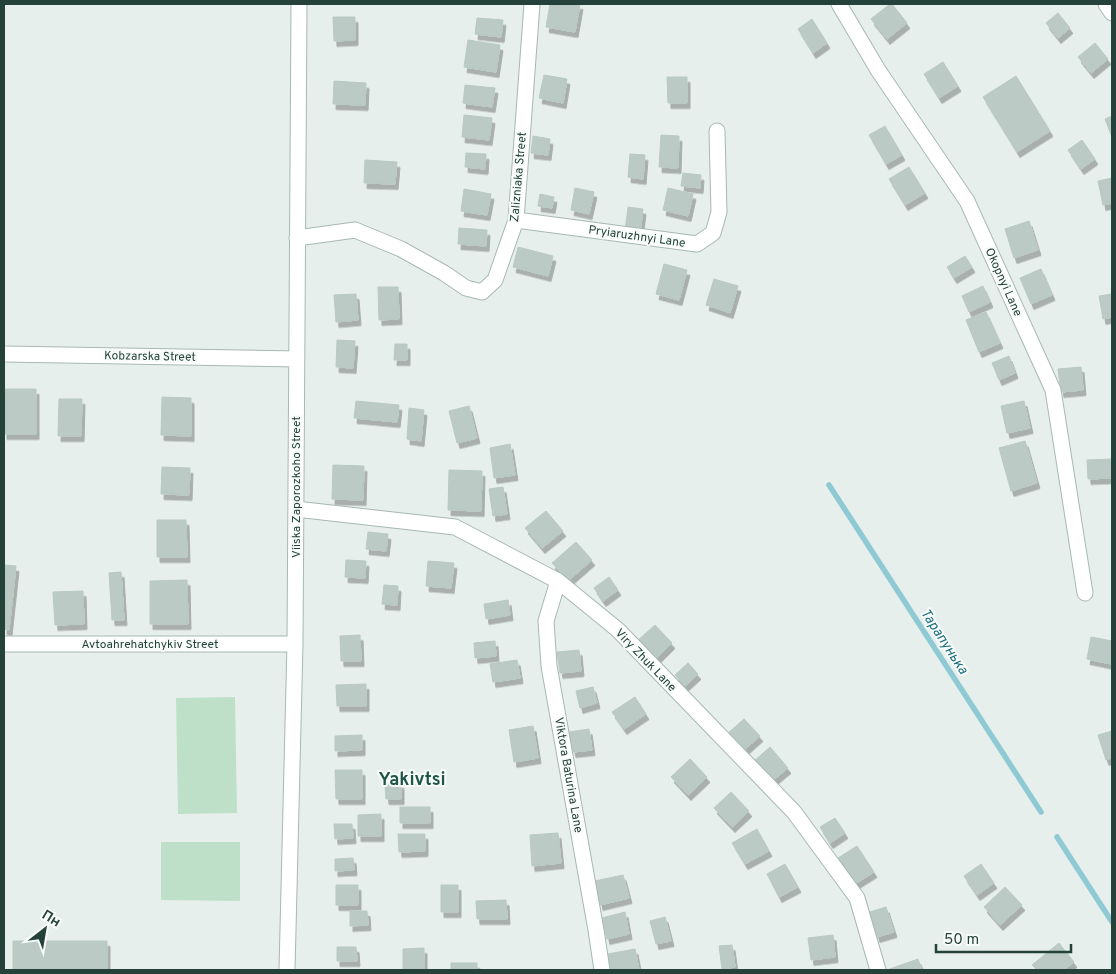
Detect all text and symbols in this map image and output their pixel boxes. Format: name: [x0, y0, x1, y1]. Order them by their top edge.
street label: Zalizniaka Street: [507, 131, 531, 223]
street label: Pryiaruzhnyi Lane: [587, 222, 686, 252]
street label: Okopnyi Lane: [981, 246, 1025, 319]
street label: Kobzarska Street: [104, 348, 196, 366]
street label: Viiska Zaporozkoho Street: [289, 416, 305, 558]
water label: Тарапунька: [916, 606, 972, 678]
street label: Viry Zhuk Lane: [611, 626, 679, 696]
street label: Avtoahrehatchykiv Street: [81, 637, 219, 653]
street label: Viktora Baturina Lane: [550, 716, 586, 834]
district label: Yakivtsi: [378, 769, 446, 792]
north arrow: [20, 904, 70, 954]
text: Пн: [38, 907, 63, 931]
scale bar: [936, 922, 1071, 954]
text: 50 m: [944, 931, 979, 950]

